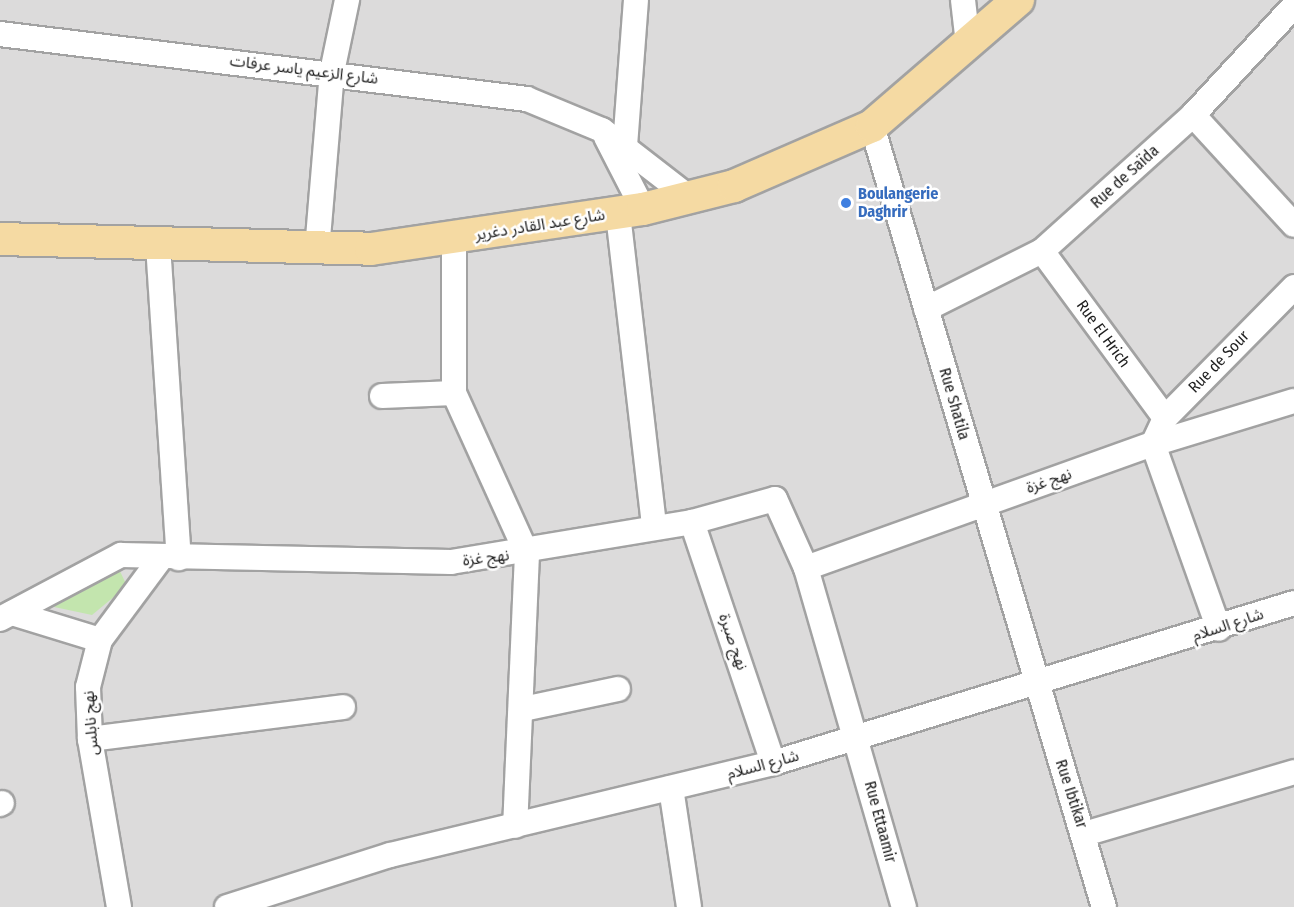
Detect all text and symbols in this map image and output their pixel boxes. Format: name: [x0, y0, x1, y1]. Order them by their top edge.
street label: شارع الزعيم ياسر عرفات: [229, 51, 379, 89]
street label: Rue de Saïda: [1087, 141, 1163, 213]
place label: Boulangerie Daghrir: [858, 184, 938, 222]
marker: Boulangerie Daghrir: [839, 196, 853, 210]
street label: شارع عبد القادر دغرير: [474, 205, 606, 245]
street label: Rue El Hrich: [1072, 297, 1134, 371]
street label: Rue de Sour: [1185, 327, 1253, 397]
street label: Rue Shatila: [935, 366, 973, 442]
street label: نهج غزة: [1024, 464, 1074, 498]
street label: نهج غزة: [462, 546, 510, 570]
street label: شارع السلام: [1190, 604, 1266, 646]
street label: نهج صبرة: [714, 611, 752, 673]
street label: نهج نابلس: [79, 690, 103, 756]
street label: شارع السلام: [725, 746, 801, 784]
street label: Rue Ibtikar: [1051, 757, 1091, 831]
street label: Rue Ettaamir: [860, 779, 900, 865]

